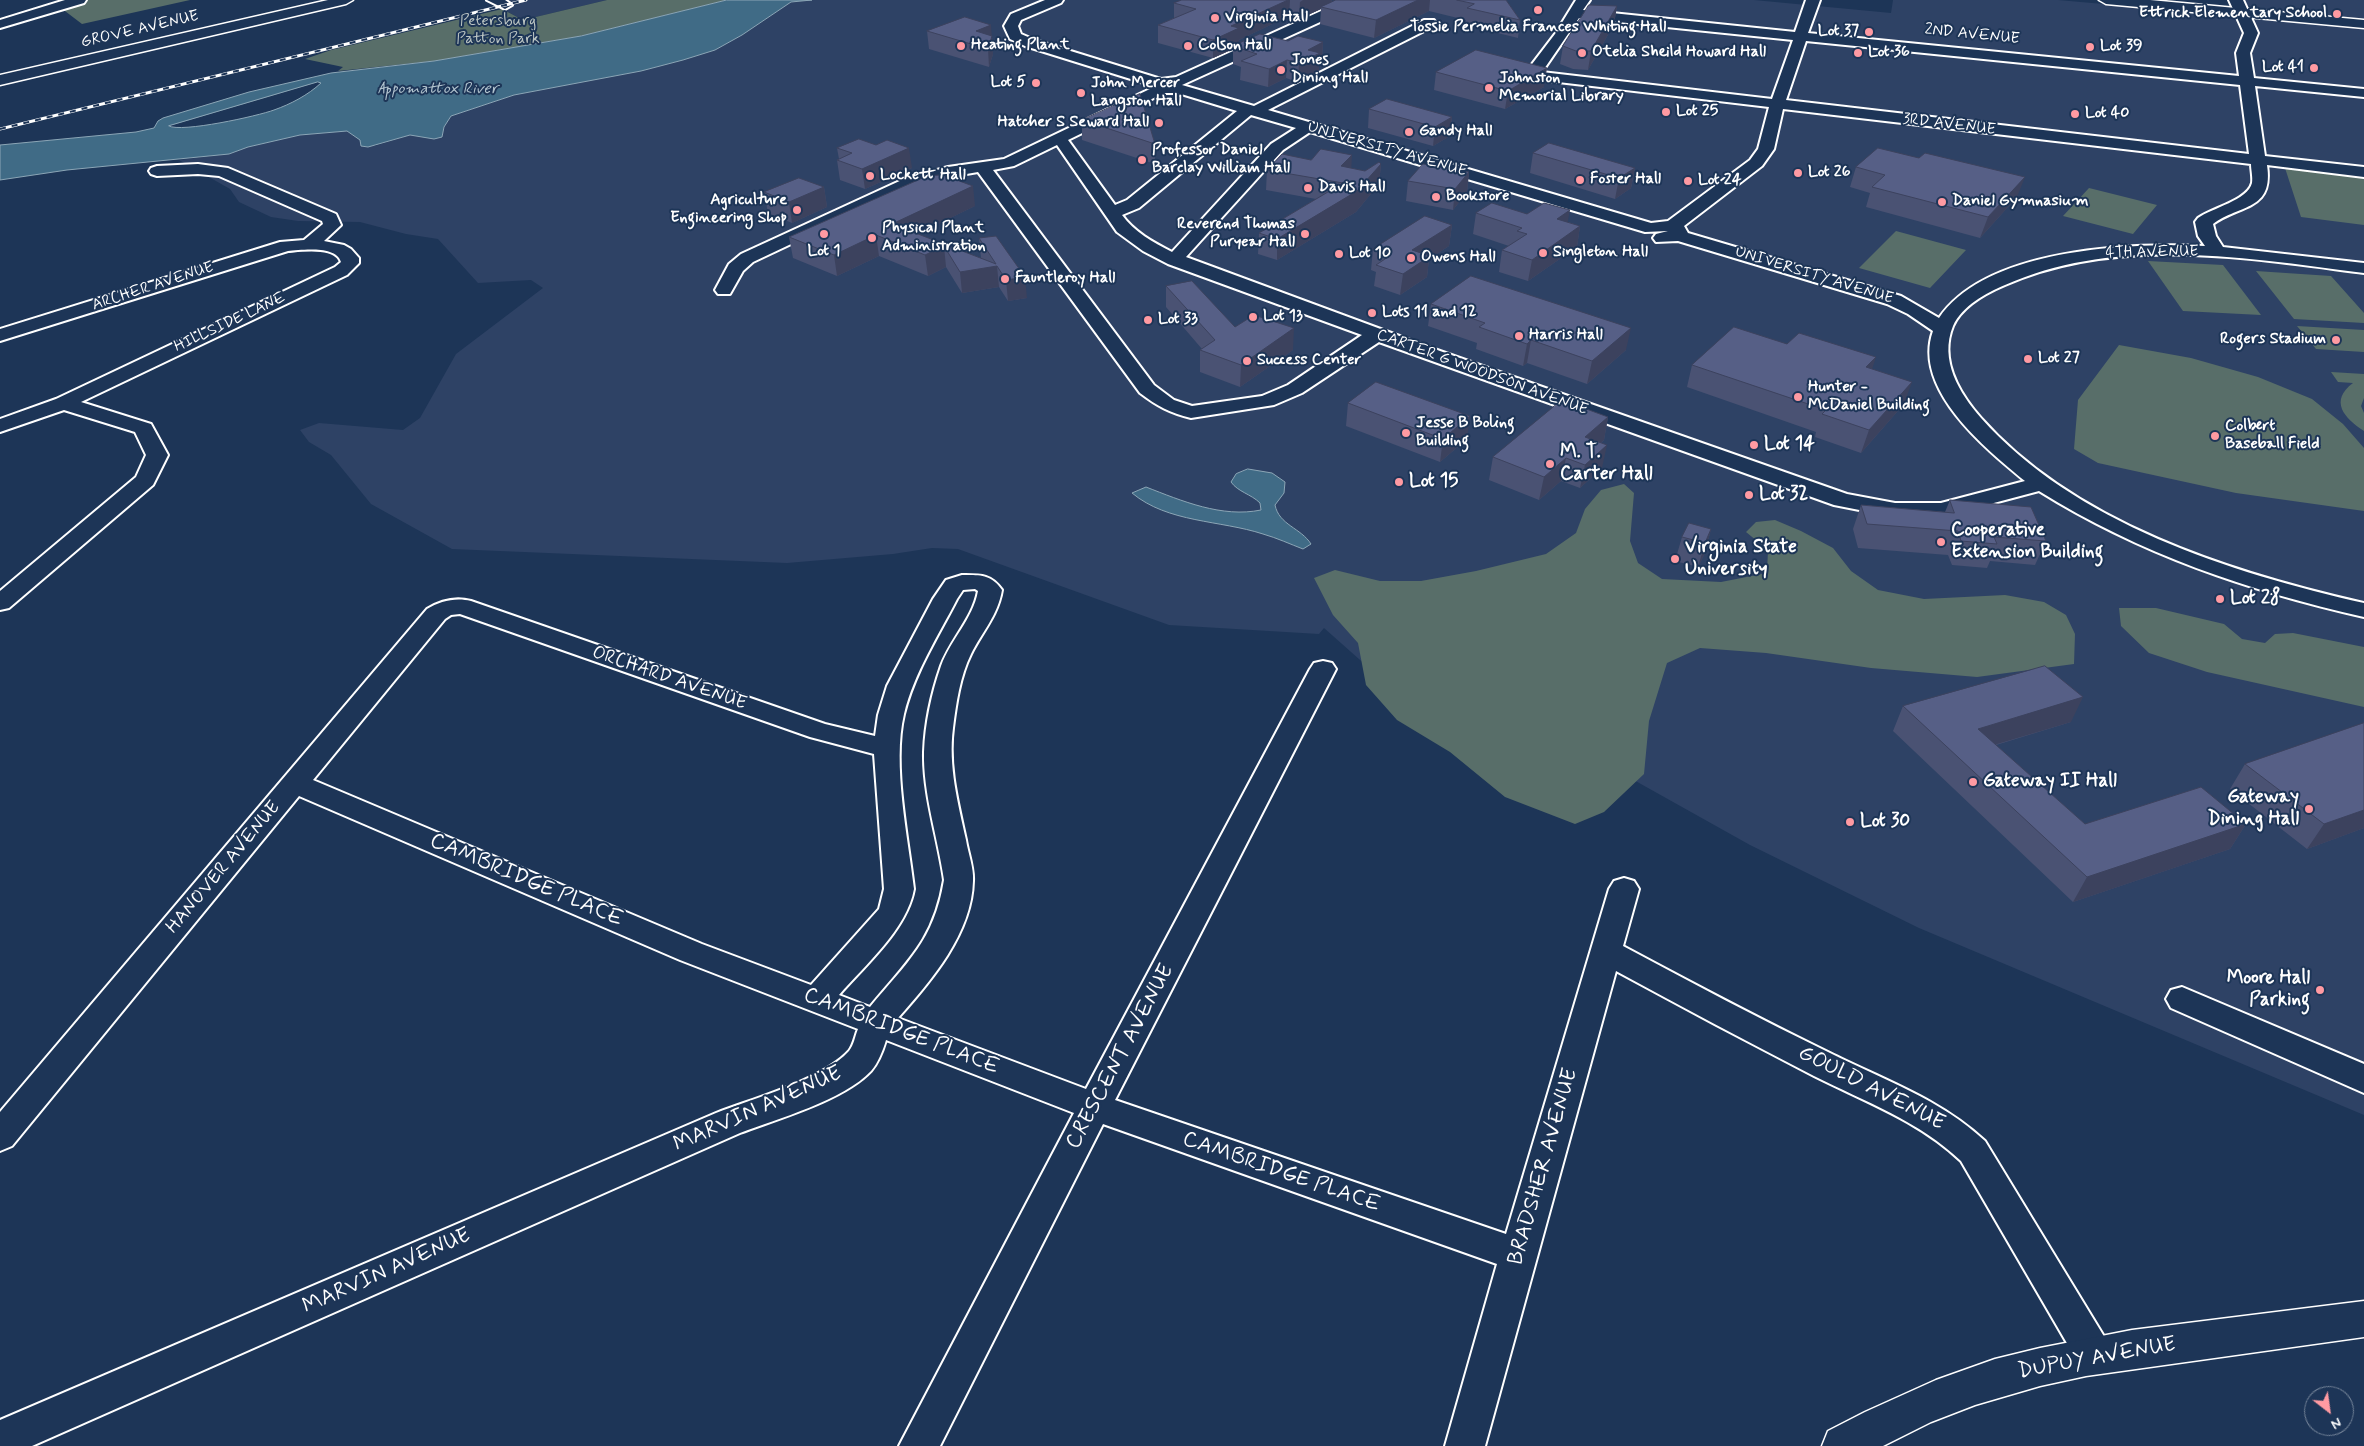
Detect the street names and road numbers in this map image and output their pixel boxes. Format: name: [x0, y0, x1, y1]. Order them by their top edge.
street label: GROVE AVENUE: [79, 7, 201, 53]
street label: 2ND AVENUE: [1923, 20, 2021, 50]
street label: 3RD AVENUE: [1901, 110, 1997, 140]
street label: UNIVERSITY AVENUE: [1305, 118, 1469, 182]
street label: UNIVERSITY AVENUE: [1733, 243, 1895, 309]
street label: 4TH AVENUE: [2105, 243, 2199, 263]
street label: ARCHER AVENUE: [90, 258, 216, 316]
street label: HILLSIDE LANE: [171, 289, 289, 357]
street label: CARTER G WOODSON AVENUE: [1374, 326, 1590, 420]
street label: ORCHARD AVENUE: [589, 642, 749, 716]
street label: HANOVER AVENUE: [162, 797, 286, 939]
street label: CAMBRIDGE PLACE: [425, 828, 627, 934]
street label: CRESCENT AVENUE: [1061, 960, 1181, 1154]
street label: CAMBRIDGE PLACE: [799, 983, 1003, 1081]
street label: GOULD AVENUE: [1793, 1041, 1949, 1137]
street label: MARVIN AVENUE: [670, 1061, 846, 1159]
street label: BRADSHER AVENUE: [1503, 1066, 1585, 1268]
street label: CAMBRIDGE PLACE: [1179, 1127, 1383, 1219]
street label: MARVIN AVENUE: [299, 1223, 475, 1321]
street label: DUPUY AVENUE: [2016, 1332, 2178, 1386]

